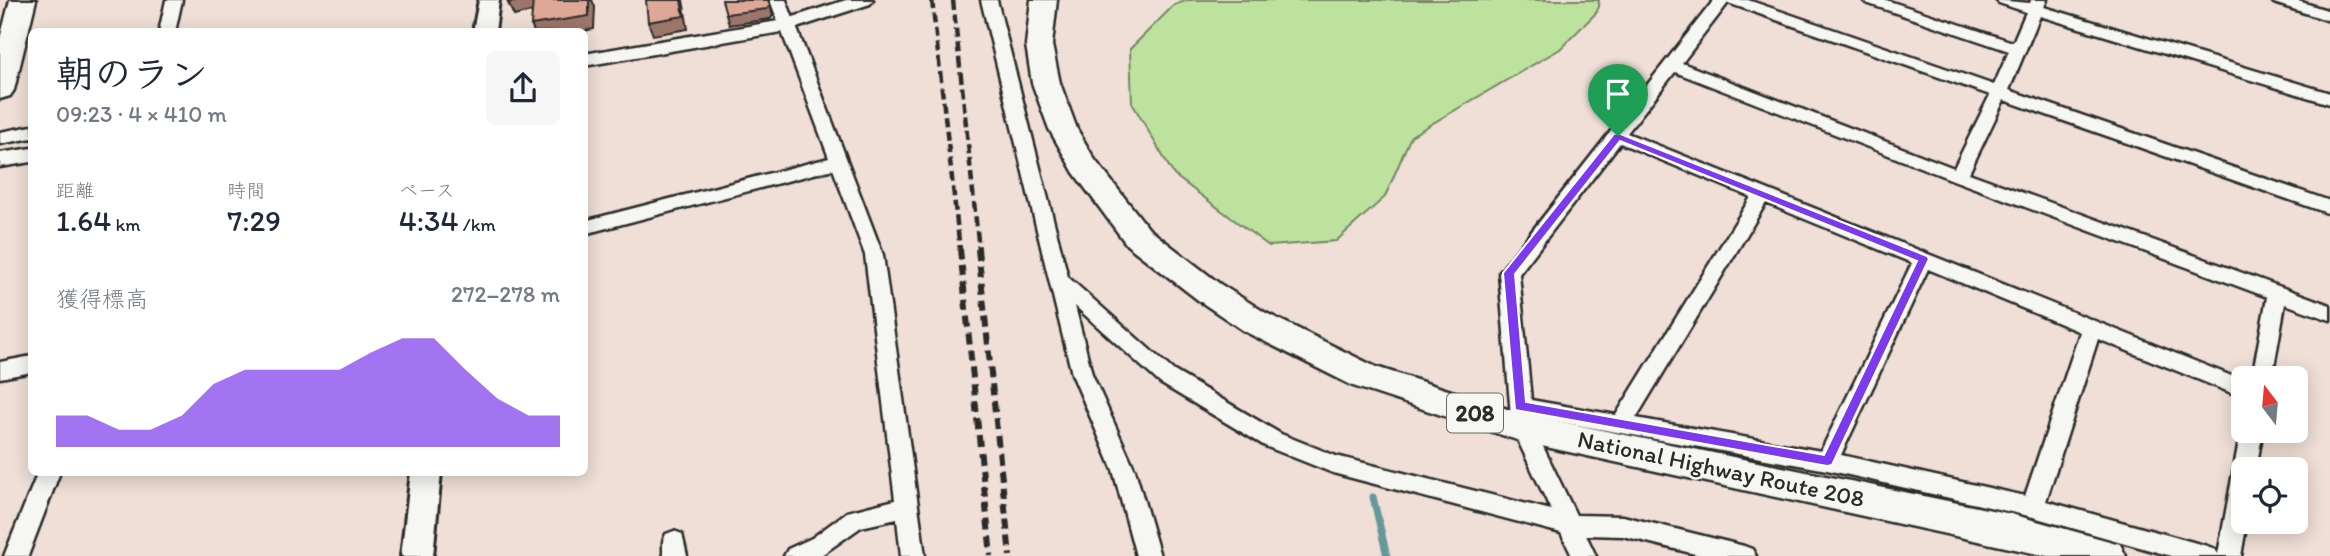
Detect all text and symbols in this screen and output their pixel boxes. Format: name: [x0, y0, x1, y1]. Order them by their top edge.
text: 朝のラン: [56, 51, 208, 97]
button: share: [486, 51, 560, 125]
pin: [1588, 64, 1648, 136]
icon: arrive: [1599, 75, 1637, 113]
text: 09:23 · 4 × 410 m: [56, 100, 227, 128]
text: 距離: [56, 179, 94, 202]
text: 時間: [227, 179, 265, 202]
text: ペース: [399, 179, 455, 202]
text: 1.64: [56, 202, 111, 239]
text: 7:29: [227, 202, 281, 239]
text: 4:34: [399, 202, 458, 239]
text: km: [111, 213, 141, 236]
text: /km: [458, 213, 496, 236]
text: 272–278 m: [451, 280, 560, 308]
text: 獲得標高: [56, 285, 148, 313]
north arrow: [2231, 366, 2308, 443]
map controls: [2231, 366, 2308, 534]
road number: 208: [1447, 394, 1503, 432]
street label: National Highway Route 208: [1575, 424, 1867, 513]
button: locate: [2231, 457, 2308, 534]

